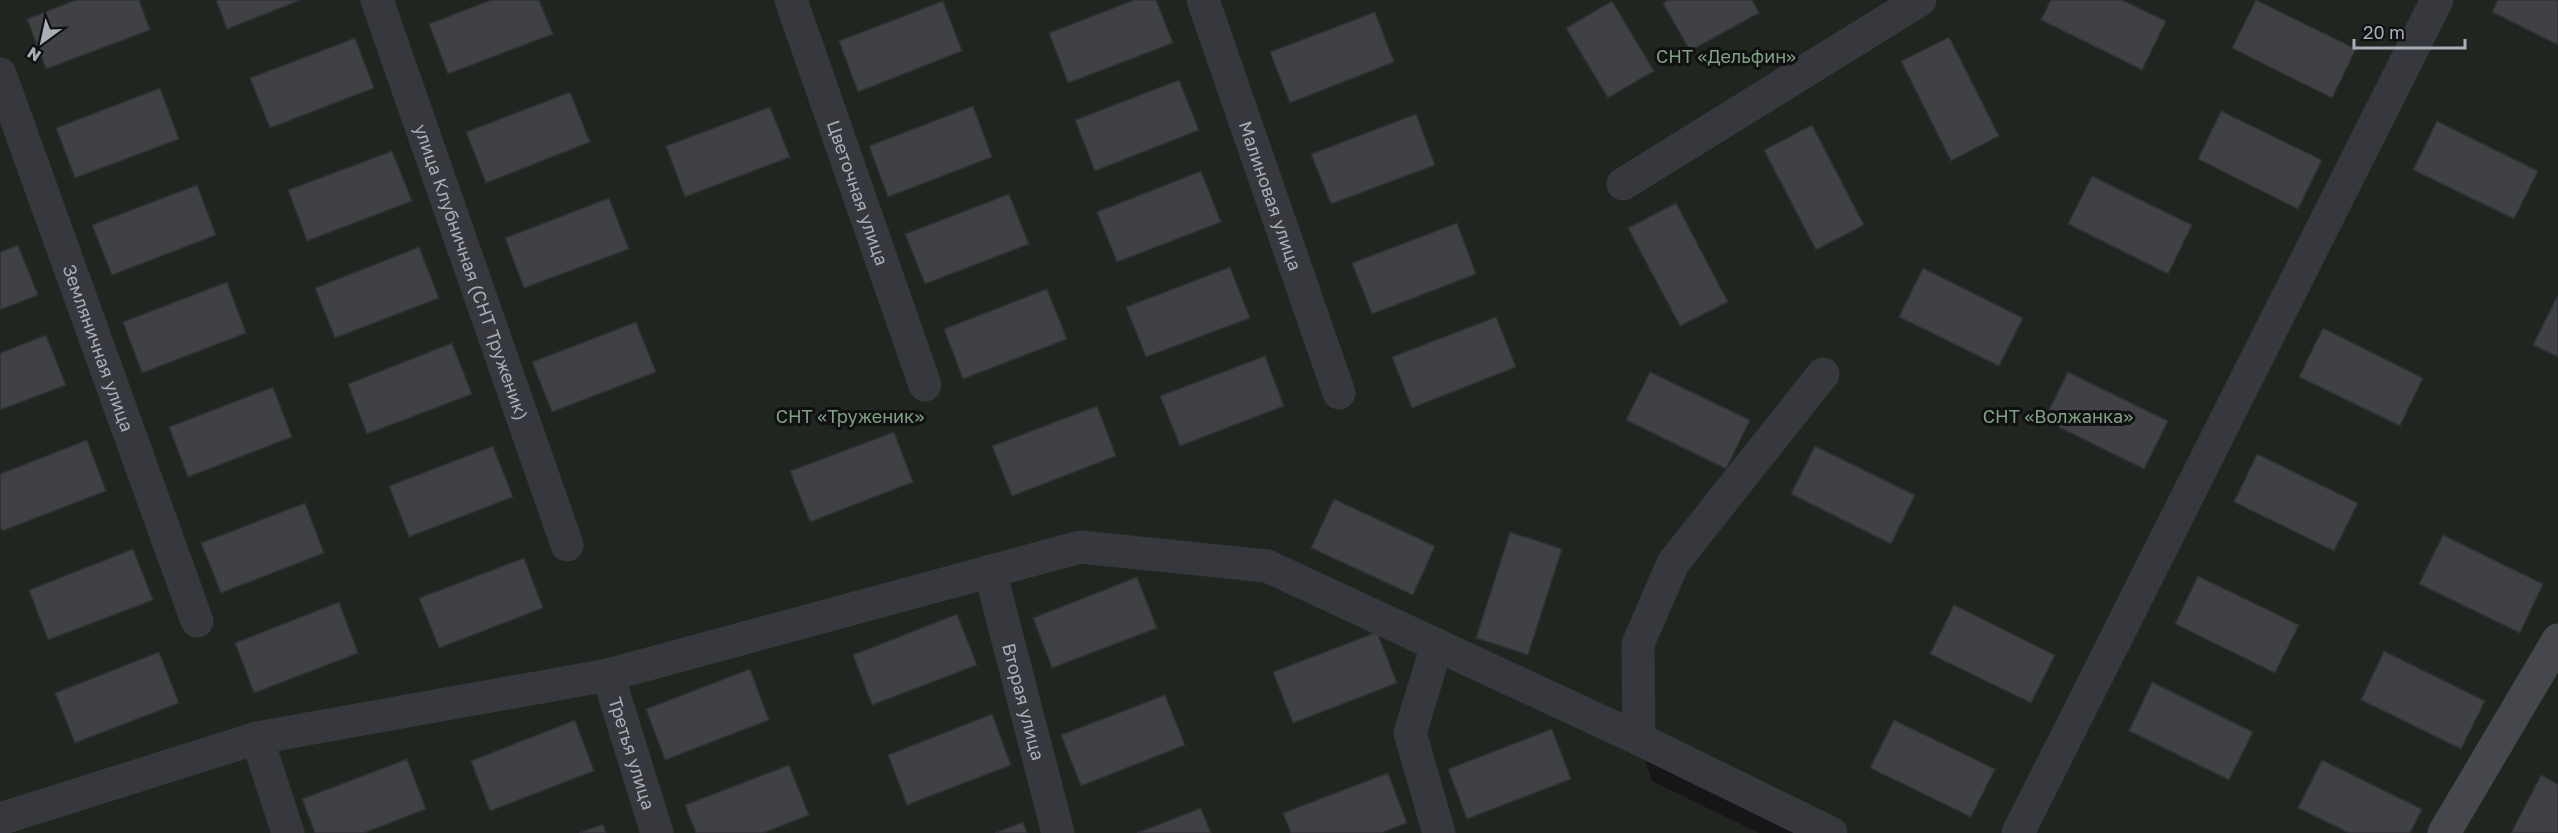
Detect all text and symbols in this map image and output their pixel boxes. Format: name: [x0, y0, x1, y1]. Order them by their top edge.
north arrow: [12, 12, 72, 72]
scale bar: [2354, 12, 2465, 50]
text: 20 m: [2363, 21, 2405, 43]
text: N: [23, 43, 44, 66]
park label: СНТ «Дельфин»: [1656, 45, 1796, 67]
street label: Цветочная улица: [823, 117, 893, 268]
street label: Малиновая улица: [1235, 118, 1307, 273]
street label: улица Клубничная (СНТ Труженик): [410, 121, 534, 423]
street label: Земляничная улица: [58, 261, 139, 434]
park label: СНТ «Труженик»: [776, 405, 924, 427]
park label: СНТ «Волжанка»: [1983, 405, 2133, 427]
street label: Вторая улица: [998, 641, 1050, 763]
street label: Третья улица: [604, 694, 660, 812]

